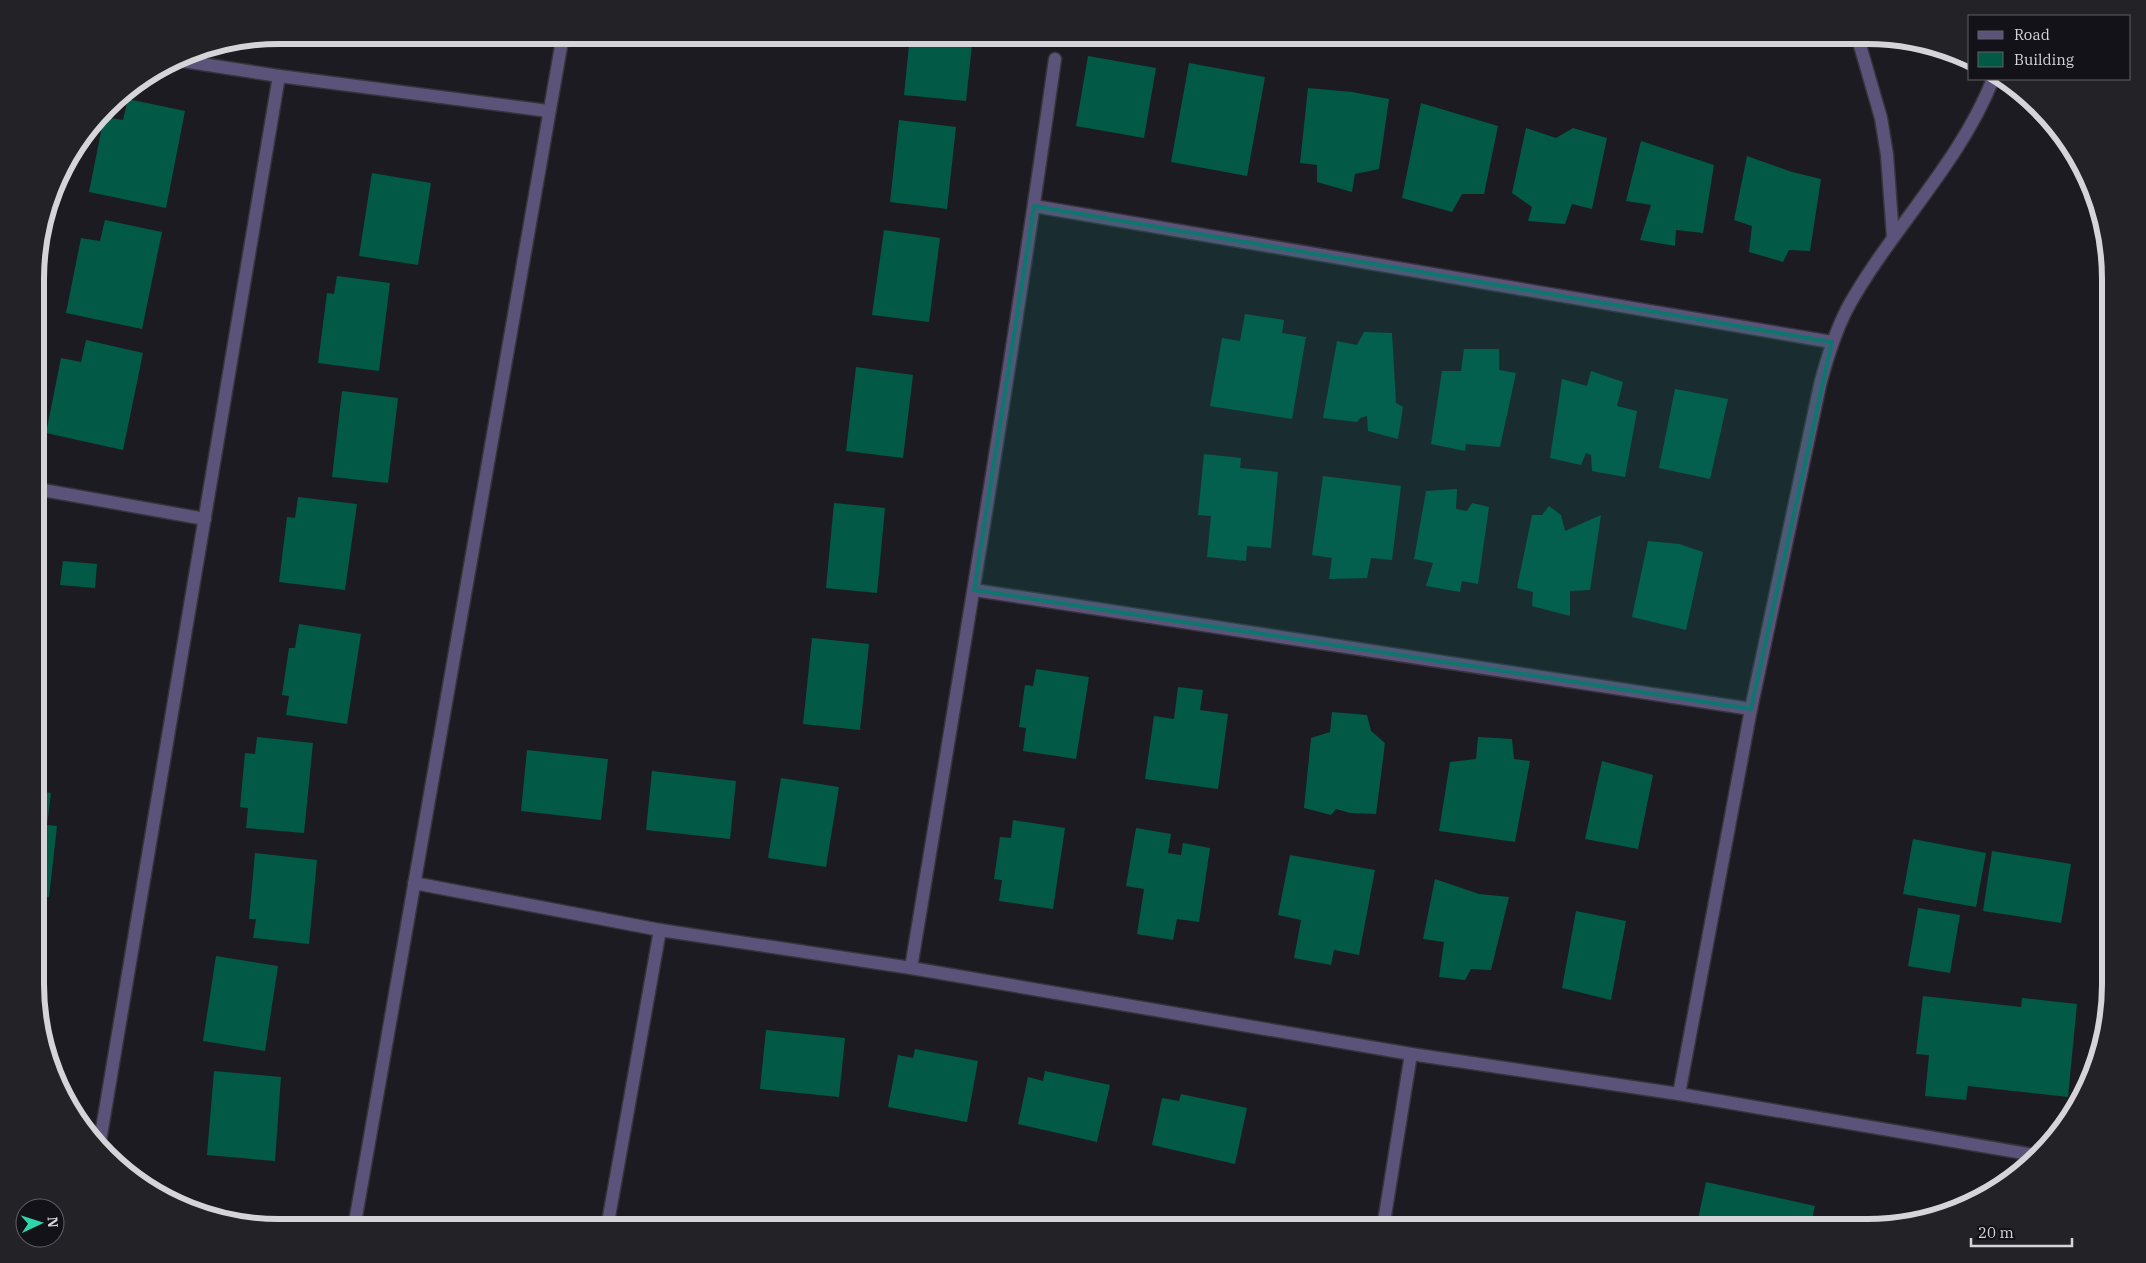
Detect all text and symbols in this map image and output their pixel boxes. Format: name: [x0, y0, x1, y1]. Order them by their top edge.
legend: [1968, 15, 2131, 80]
text: Road: [2014, 25, 2050, 44]
text: Building: [2014, 50, 2074, 69]
north arrow: [15, 1198, 65, 1248]
text: N: [44, 1216, 62, 1228]
scale bar: [1971, 1216, 2072, 1248]
text: 20 m: [1978, 1223, 2014, 1242]

